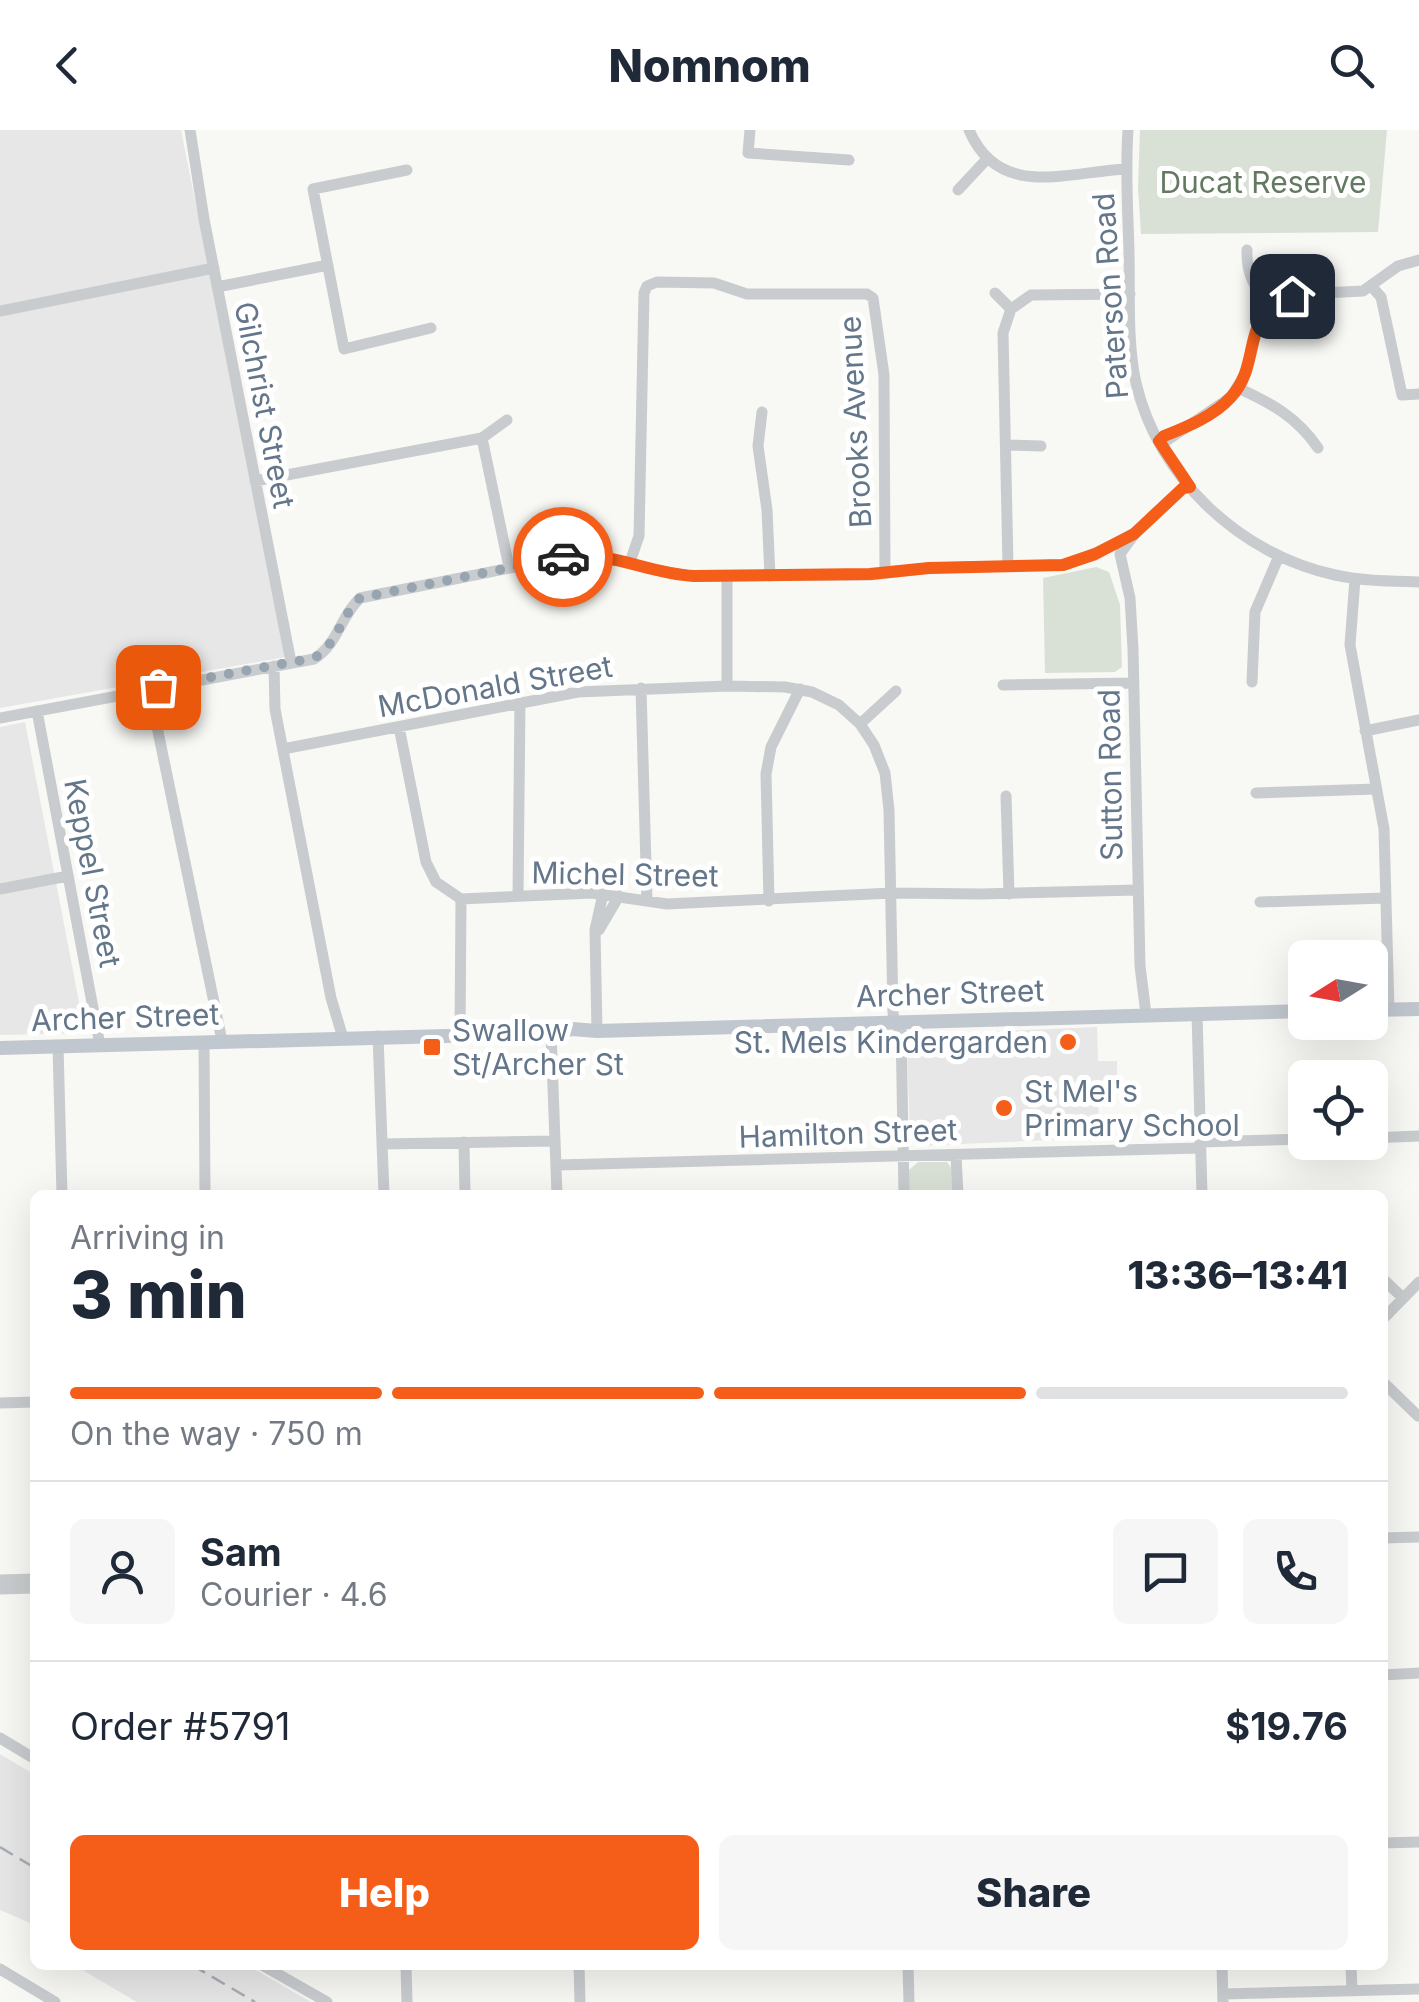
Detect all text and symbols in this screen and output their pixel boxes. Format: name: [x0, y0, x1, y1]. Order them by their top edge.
icon: back: [40, 38, 95, 93]
text: Nomnom: [608, 38, 811, 93]
icon: search: [1324, 38, 1379, 93]
park label: Ducat Reserve: [1159, 164, 1367, 200]
street label: Paterson Road: [1085, 192, 1135, 400]
pin: [1250, 254, 1335, 339]
icon: home: [1265, 269, 1320, 324]
street label: Gilchrist Street: [227, 299, 303, 511]
street label: Brooks Avenue: [831, 315, 879, 529]
courier: [513, 507, 613, 607]
icon: car: [536, 530, 591, 585]
pin: [116, 645, 201, 730]
street label: McDonald Street: [375, 648, 615, 724]
icon: bag: [131, 660, 186, 715]
street label: Sutton Road: [1091, 689, 1129, 861]
street label: Keppel Street: [57, 776, 129, 970]
street label: Michel Street: [531, 854, 719, 894]
north arrow: [1288, 940, 1388, 1040]
map controls: [1288, 940, 1388, 1160]
street label: Archer Street: [855, 972, 1045, 1014]
street label: Archer Street: [30, 996, 220, 1038]
place label: Swallow St/Archer St: [452, 1012, 624, 1082]
place label: St. Mels Kindergarden: [734, 1024, 1048, 1060]
marker: St. Mels Kindergarden: [1057, 1031, 1079, 1053]
marker: Swallow St/Archer St: [421, 1036, 443, 1058]
button: locate: [1288, 1060, 1388, 1160]
place label: St Mel's Primary School: [1024, 1073, 1240, 1143]
marker: St Mel's Primary School: [993, 1097, 1015, 1119]
street label: Hamilton Street: [738, 1111, 958, 1155]
text: Arriving in: [70, 1218, 225, 1257]
text: 13:36–13:41: [1127, 1252, 1348, 1298]
text: 3 min: [70, 1255, 247, 1334]
text: On the way · 750 m: [70, 1414, 363, 1453]
button: person: [70, 1519, 175, 1624]
button: chat: [1113, 1519, 1218, 1624]
button: phone: [1243, 1519, 1348, 1624]
text: Sam: [200, 1529, 282, 1575]
text: Courier · 4.6: [200, 1575, 388, 1614]
text: Order #5791: [70, 1703, 290, 1749]
text: $19.76: [1225, 1703, 1348, 1749]
button: Help: [70, 1835, 699, 1950]
button: Share: [719, 1835, 1348, 1950]

